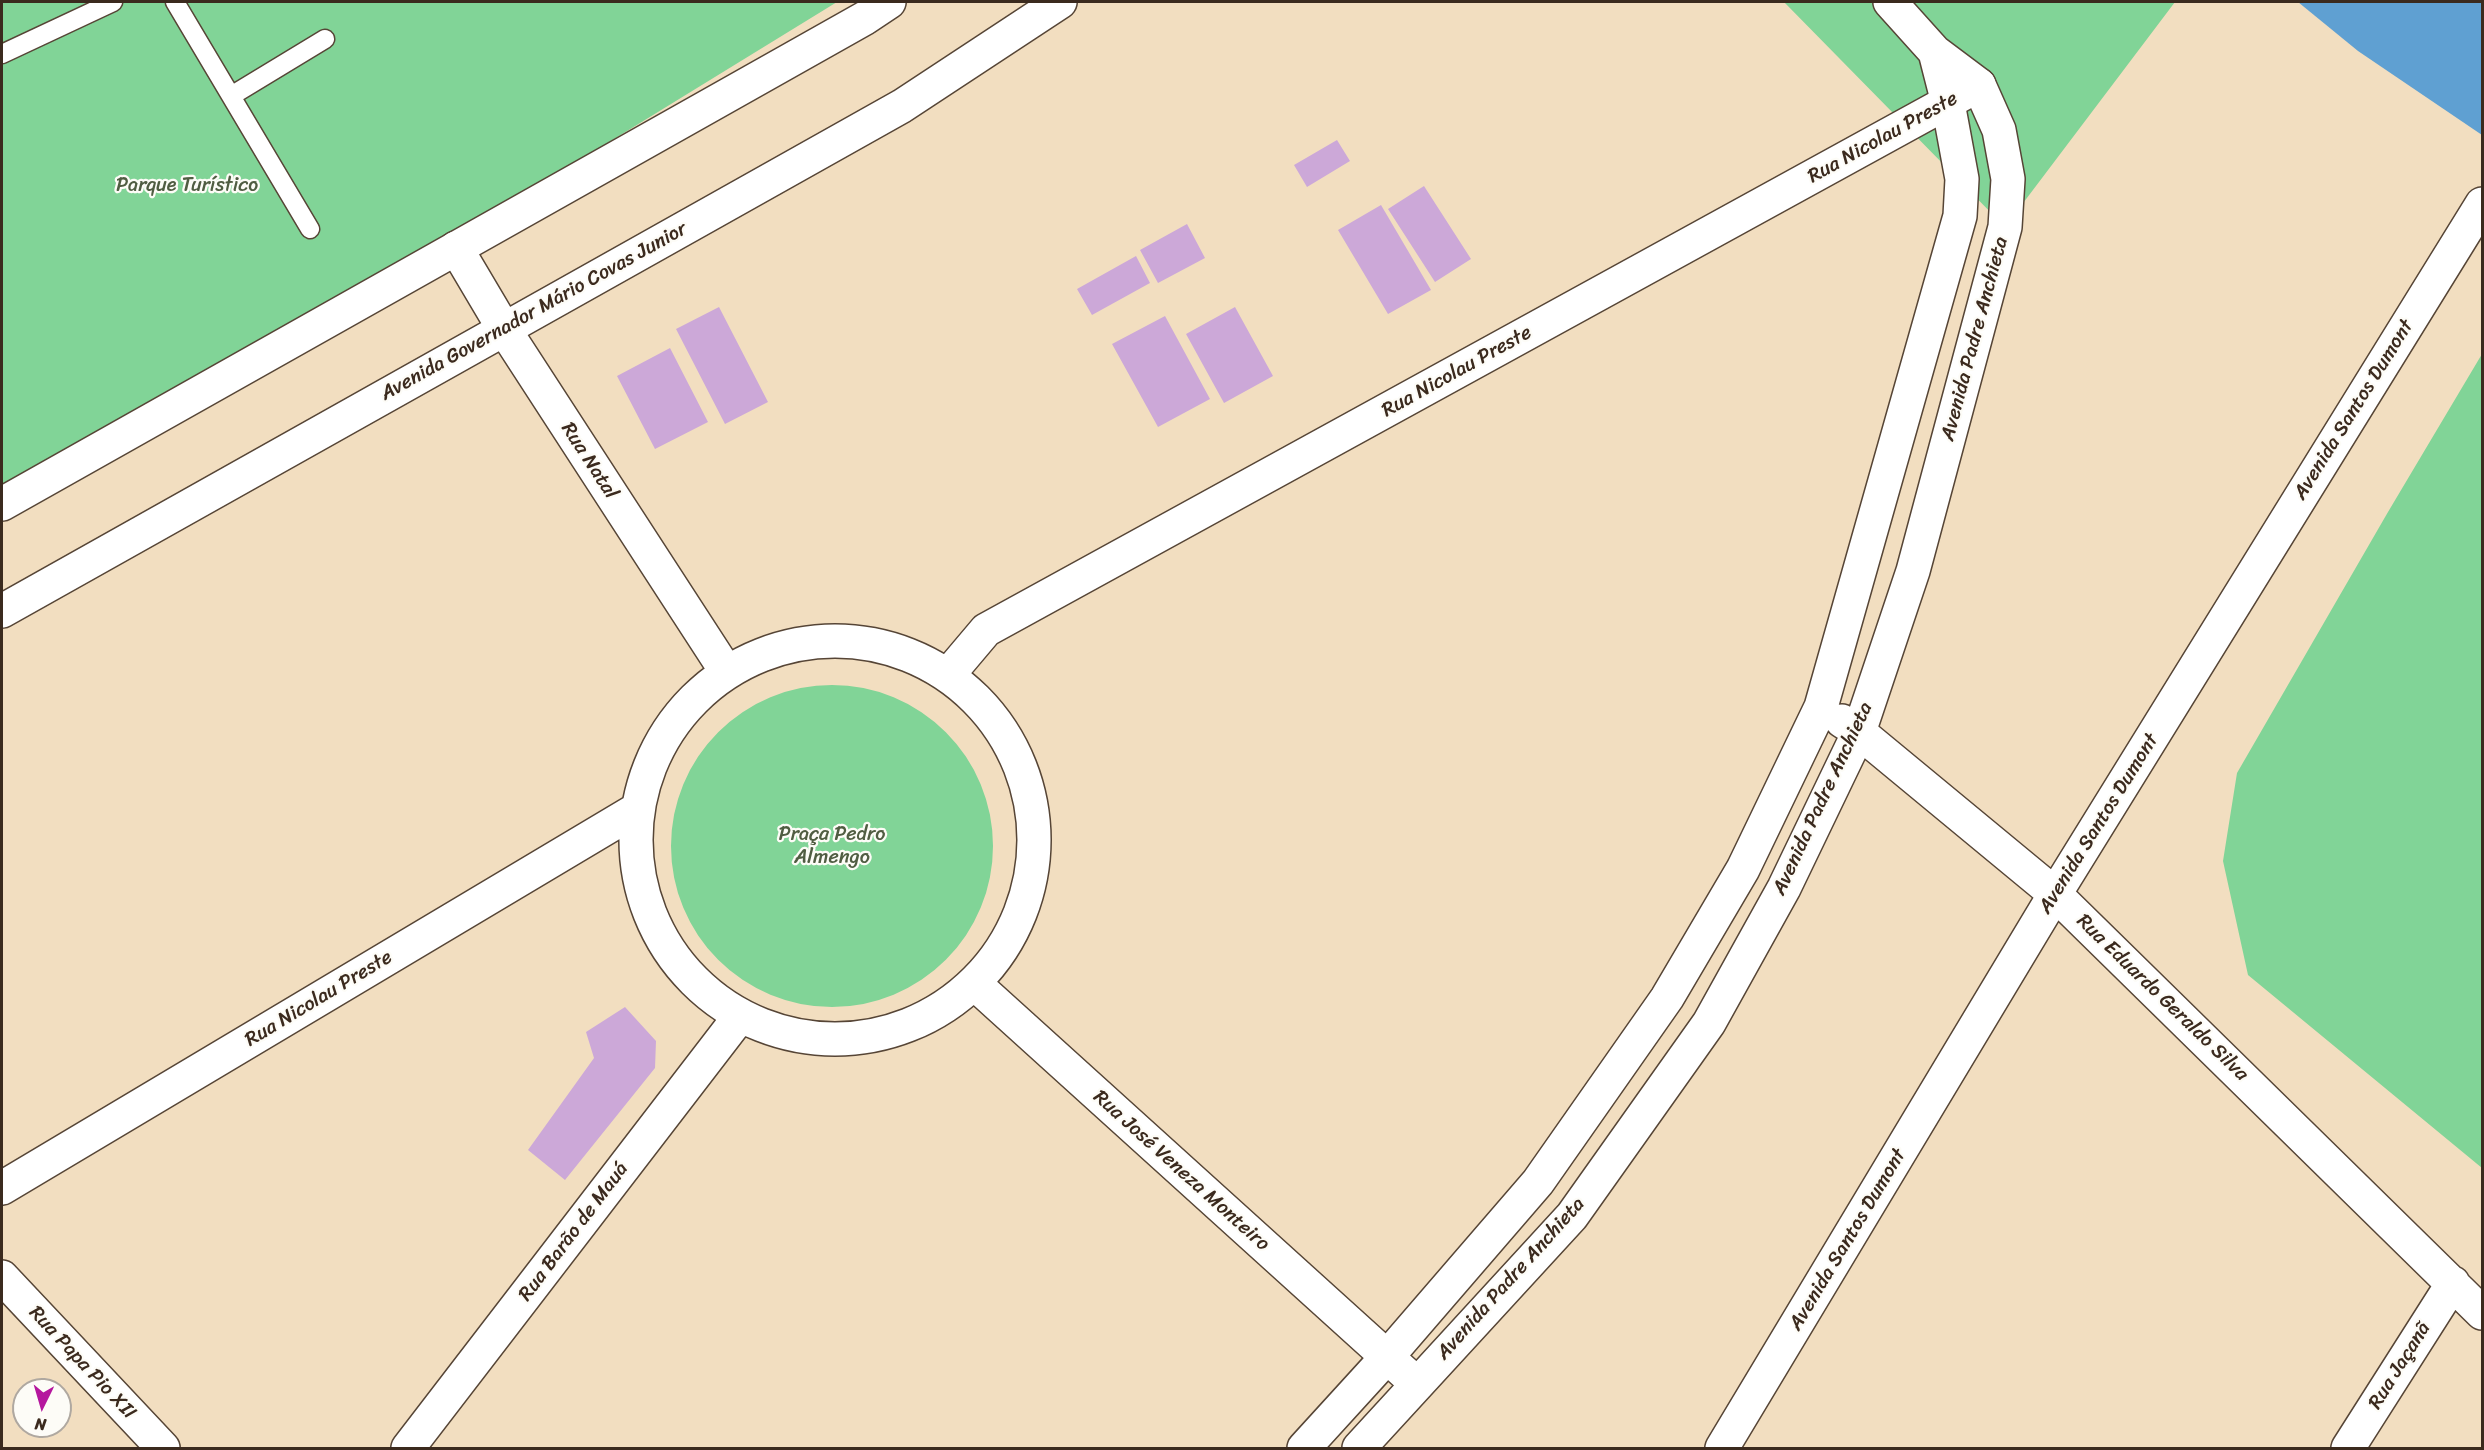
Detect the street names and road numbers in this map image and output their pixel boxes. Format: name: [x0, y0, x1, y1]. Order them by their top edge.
street label: Rua Nicolau Preste: [1804, 87, 1962, 189]
street label: Avenida Governador Mário Covas Junior: [377, 218, 691, 406]
street label: Avenida Padre Anchieta: [1936, 234, 2014, 444]
street label: Avenida Santos Dumont: [2289, 316, 2419, 504]
street label: Rua Nicolau Preste: [1378, 321, 1536, 423]
street label: Rua Natal: [555, 418, 623, 504]
street label: Avenida Padre Anchieta: [1768, 699, 1878, 899]
street label: Avenida Santos Dumont: [2034, 730, 2164, 918]
street label: Rua Eduardo Geraldo Silva: [2071, 910, 2253, 1086]
street label: Rua Nicolau Preste: [241, 946, 397, 1052]
street label: Rua José Veneza Monteiro: [1088, 1086, 1274, 1256]
street label: Avenida Santos Dumont: [1784, 1145, 1912, 1335]
street label: Rua Barão de Mauá: [514, 1158, 634, 1306]
street label: Avenida Padre Anchieta: [1432, 1193, 1590, 1365]
street label: Rua Papa Pio XII: [23, 1301, 141, 1425]
street label: Rua Jaçanã: [2364, 1318, 2436, 1414]

